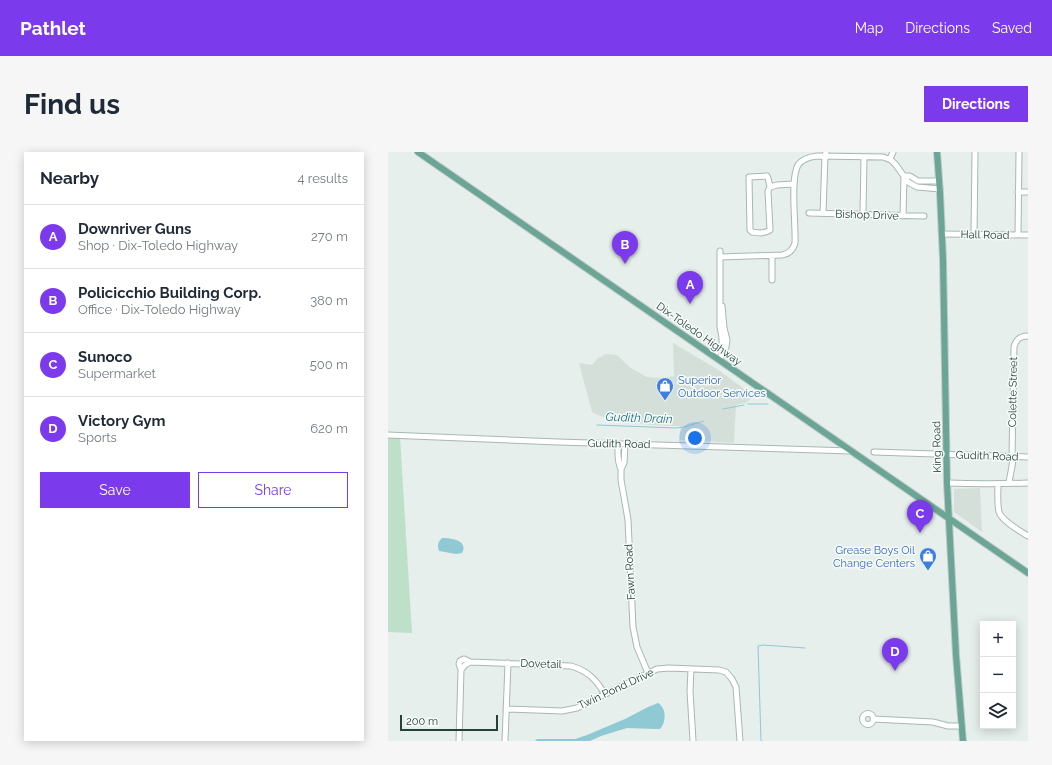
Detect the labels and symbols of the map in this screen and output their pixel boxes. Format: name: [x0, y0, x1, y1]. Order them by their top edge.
street label: Bishop Drive: [835, 207, 900, 223]
street label: Hall Road: [960, 228, 1010, 242]
pin: B: [612, 231, 638, 264]
pin: A: [677, 271, 703, 304]
street label: Dix-Toledo Highway: [654, 300, 744, 368]
street label: Colette Street: [1006, 356, 1020, 427]
place label: Superior Outdoor Services: [678, 374, 766, 400]
shop icon: Superior Outdoor Services: [655, 376, 675, 401]
water label: Gudith Drain: [605, 410, 673, 426]
street label: King Road: [930, 421, 944, 473]
your location: [685, 428, 705, 448]
street label: Gudith Road: [587, 437, 651, 451]
street label: Gudith Road: [955, 448, 1019, 464]
pin: C: [907, 500, 933, 533]
street label: Fawn Road: [622, 543, 638, 600]
place label: Grease Boys Oil Change Centers: [833, 544, 915, 570]
shop icon: Grease Boys Oil Change Centers: [918, 546, 938, 571]
pin: D: [882, 638, 908, 671]
street label: Dovetail: [520, 657, 562, 671]
street label: Twin Pond Drive: [576, 666, 656, 712]
scale bar: [400, 713, 498, 732]

